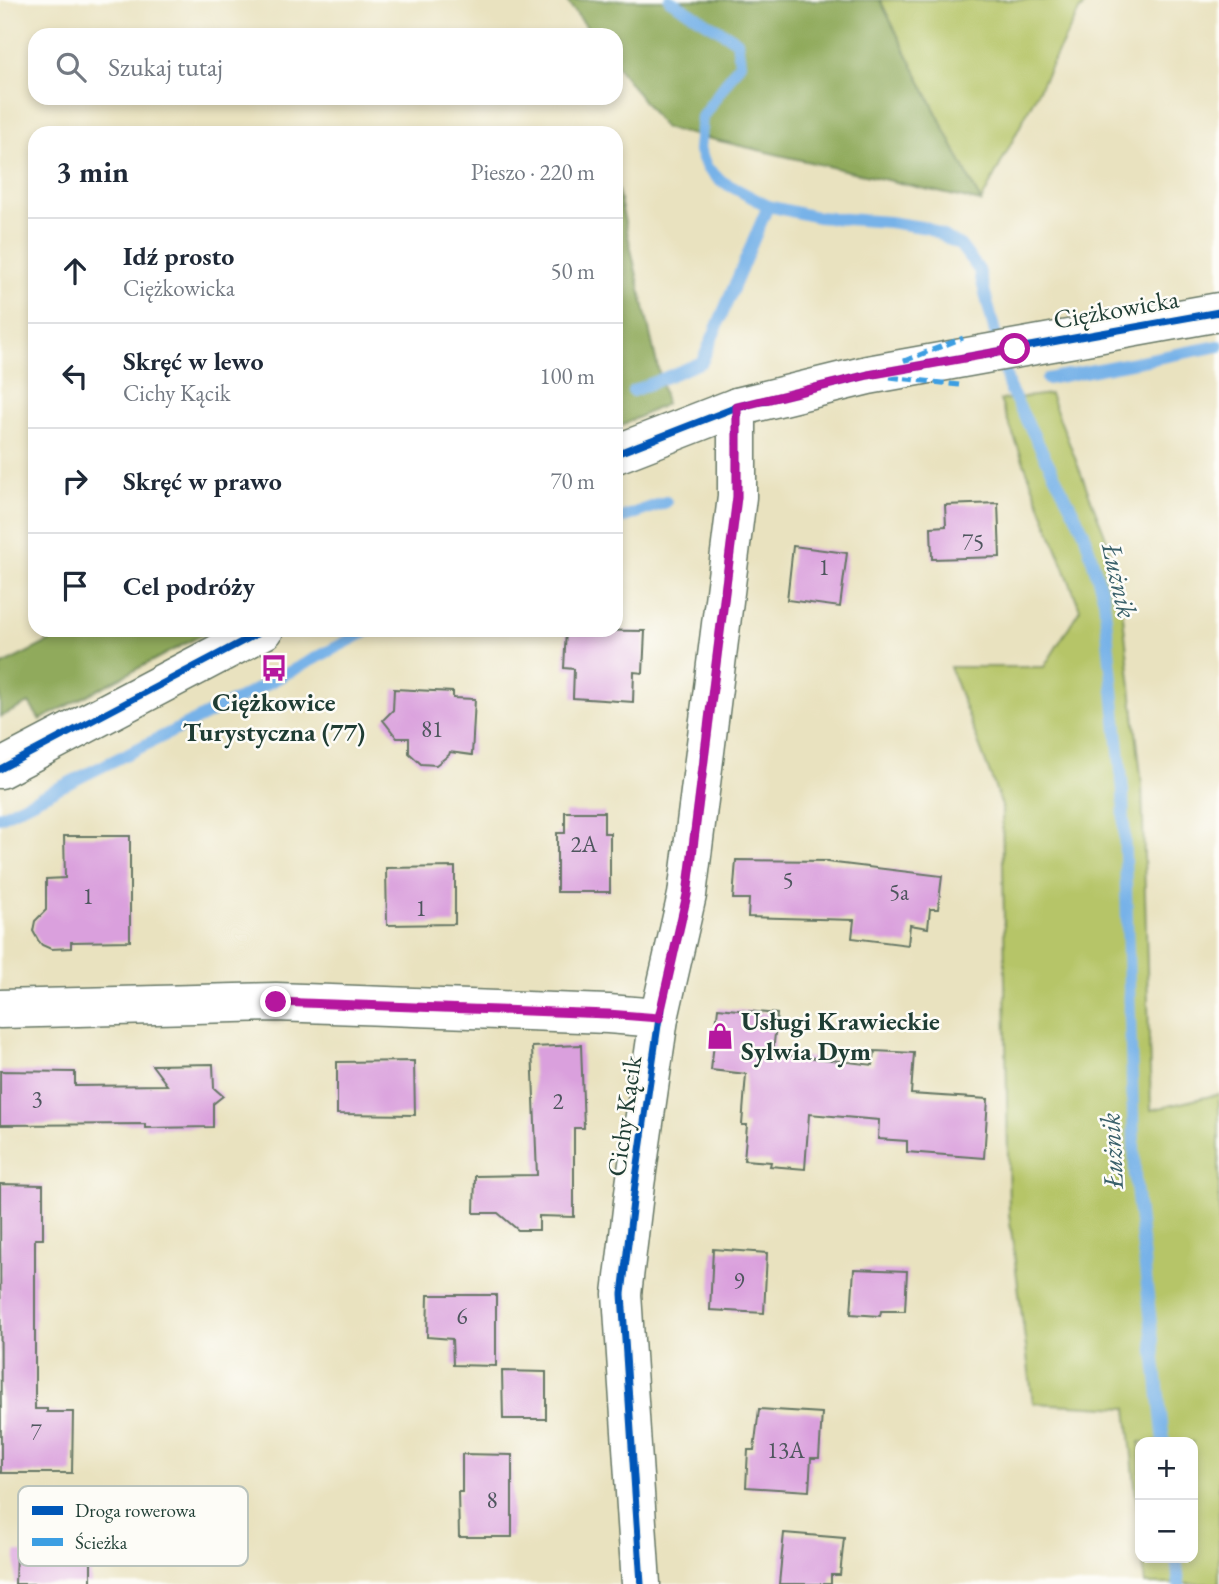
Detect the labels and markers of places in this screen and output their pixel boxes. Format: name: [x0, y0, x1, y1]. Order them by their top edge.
bus stop icon: Ciężkowice Turystyczna (77): [259, 653, 289, 683]
place label: Ciężkowice Turystyczna (77): [183, 685, 365, 749]
place label: Usługi Krawieckie Sylwia Dym: [741, 1004, 940, 1068]
shop icon: Usługi Krawieckie Sylwia Dym: [705, 1021, 735, 1051]

